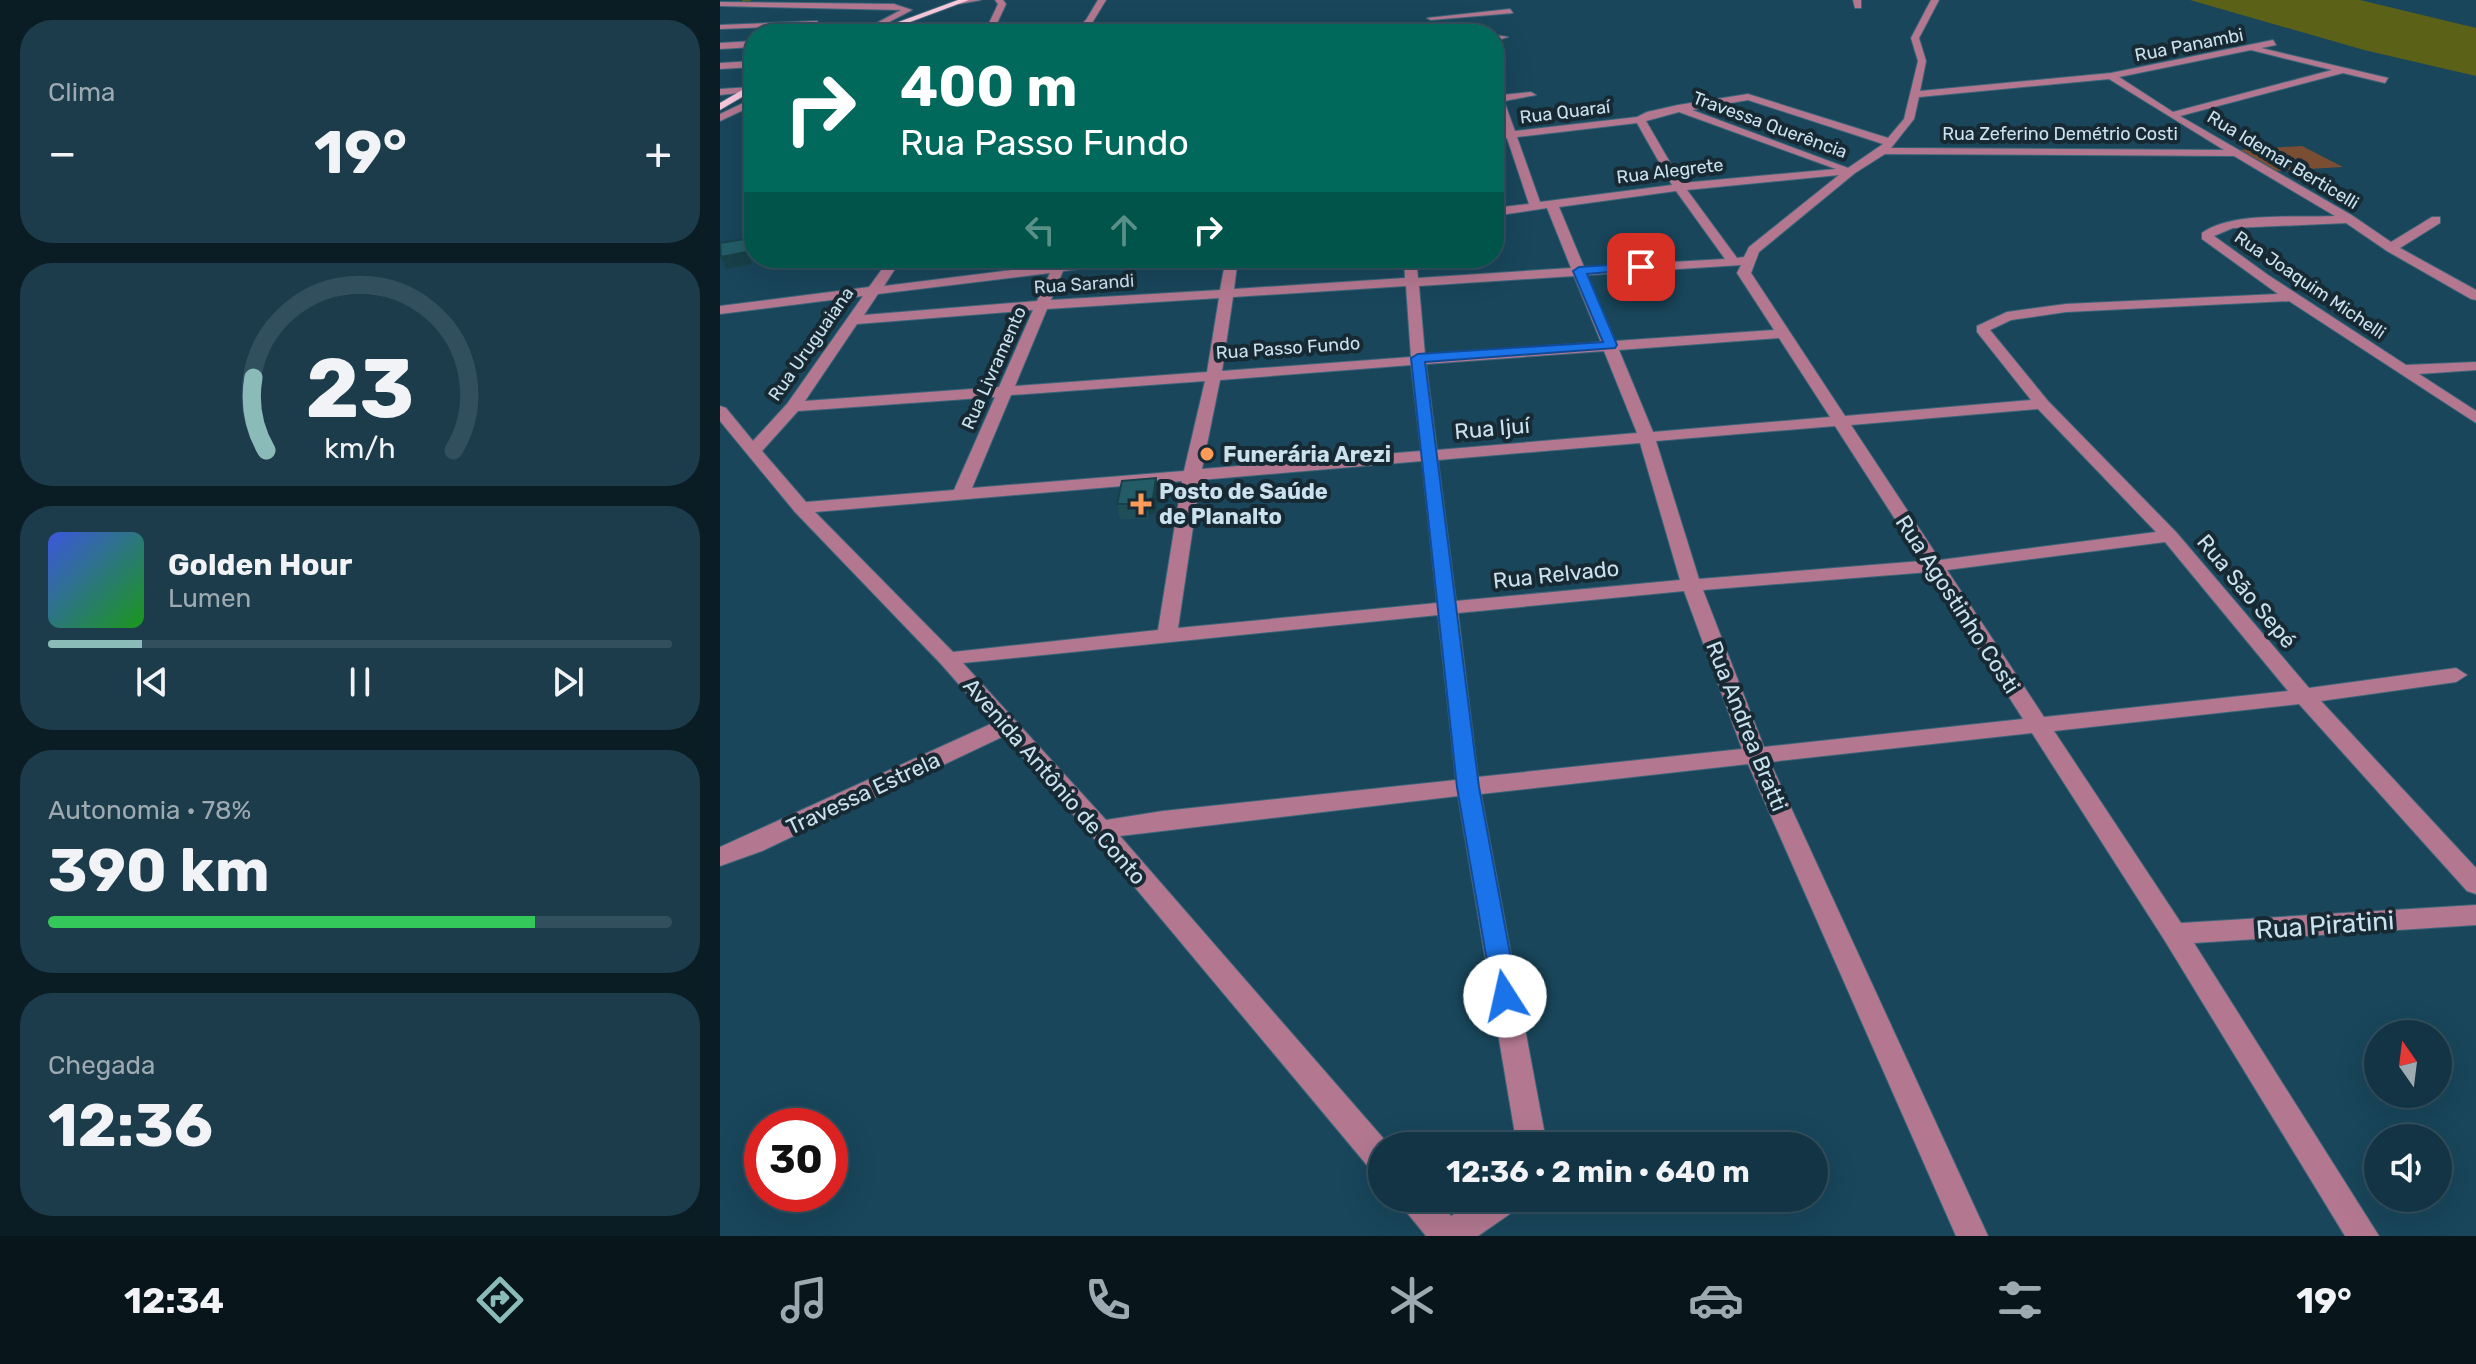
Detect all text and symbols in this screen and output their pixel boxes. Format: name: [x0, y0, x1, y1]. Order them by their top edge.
street label: Rua Panambi: [2133, 24, 2245, 66]
text: 400 m: [900, 54, 1078, 120]
icon: right: [768, 56, 872, 160]
text: Clima: [48, 77, 115, 108]
street label: Travessa Querência: [1690, 87, 1850, 163]
street label: Rua Quaraí: [1519, 95, 1613, 128]
street label: Rua Idemar Berticelli: [2203, 106, 2363, 214]
text: 19°: [314, 117, 407, 188]
text: Rua Passo Fundo: [900, 121, 1189, 164]
street label: Rua Zeferino Demétrio Costi: [1942, 123, 2178, 145]
text: −: [48, 127, 77, 179]
text: +: [645, 127, 672, 179]
street label: Rua Alegrete: [1615, 154, 1725, 188]
icon: left: [1018, 208, 1062, 252]
icon: ahead: [1102, 208, 1146, 252]
icon: right: [1186, 208, 1230, 252]
street label: Rua Joaquim Michelli: [2230, 226, 2390, 344]
pin: [1607, 233, 1675, 301]
icon: arrive: [1619, 245, 1663, 289]
street label: Rua Sarandi: [1033, 270, 1135, 298]
street label: Rua Uruguaiana: [764, 283, 858, 405]
street label: Rua Livramento: [957, 303, 1031, 433]
street label: Rua Passo Fundo: [1215, 332, 1361, 364]
text: 23: [306, 338, 414, 437]
street label: Rua Ijuí: [1453, 412, 1533, 445]
text: km/h: [324, 431, 396, 465]
place label: Funerária Arezi: [1223, 441, 1391, 468]
marker: Funerária Arezi: [1198, 445, 1216, 463]
place label: Posto de Saúde de Planalto: [1159, 478, 1328, 530]
marker: Posto de Saúde de Planalto: [1130, 493, 1152, 515]
street label: Rua Agostinho Costi: [1890, 510, 2025, 699]
street label: Rua São Sepé: [2191, 529, 2302, 654]
text: Golden Hour: [168, 547, 352, 583]
street label: Rua Relvado: [1492, 554, 1620, 595]
text: Lumen: [168, 583, 251, 614]
street label: Rua Andrea Bratti: [1700, 637, 1793, 815]
icon: previous: [130, 660, 174, 704]
icon: pause: [338, 660, 382, 704]
icon: next: [546, 660, 590, 704]
street label: Avenida Antônio de Conto: [957, 672, 1152, 890]
street label: Travessa Estrela: [782, 746, 944, 841]
text: Autonomia · 78%: [48, 795, 251, 826]
text: 390 km: [48, 835, 270, 906]
street label: Rua Piratini: [2255, 905, 2395, 946]
position arrow: [1463, 954, 1547, 1038]
north arrow: [2364, 1020, 2452, 1108]
map controls: [2364, 1020, 2452, 1212]
text: Chegada: [48, 1050, 155, 1081]
text: 12:36: [48, 1090, 213, 1161]
speed limit sign: 30: [744, 1108, 848, 1212]
button: sound: [2364, 1124, 2452, 1212]
text: 12:36 · 2 min · 640 m: [1446, 1154, 1750, 1190]
icon: directions: [472, 1272, 528, 1328]
icon: music: [776, 1272, 832, 1328]
icon: phone: [1080, 1272, 1136, 1328]
icon: climate: [1384, 1272, 1440, 1328]
icon: car: [1688, 1272, 1744, 1328]
icon: filters: [1992, 1272, 2048, 1328]
text: 12:34: [124, 1279, 224, 1322]
text: 19°: [2296, 1279, 2352, 1322]

